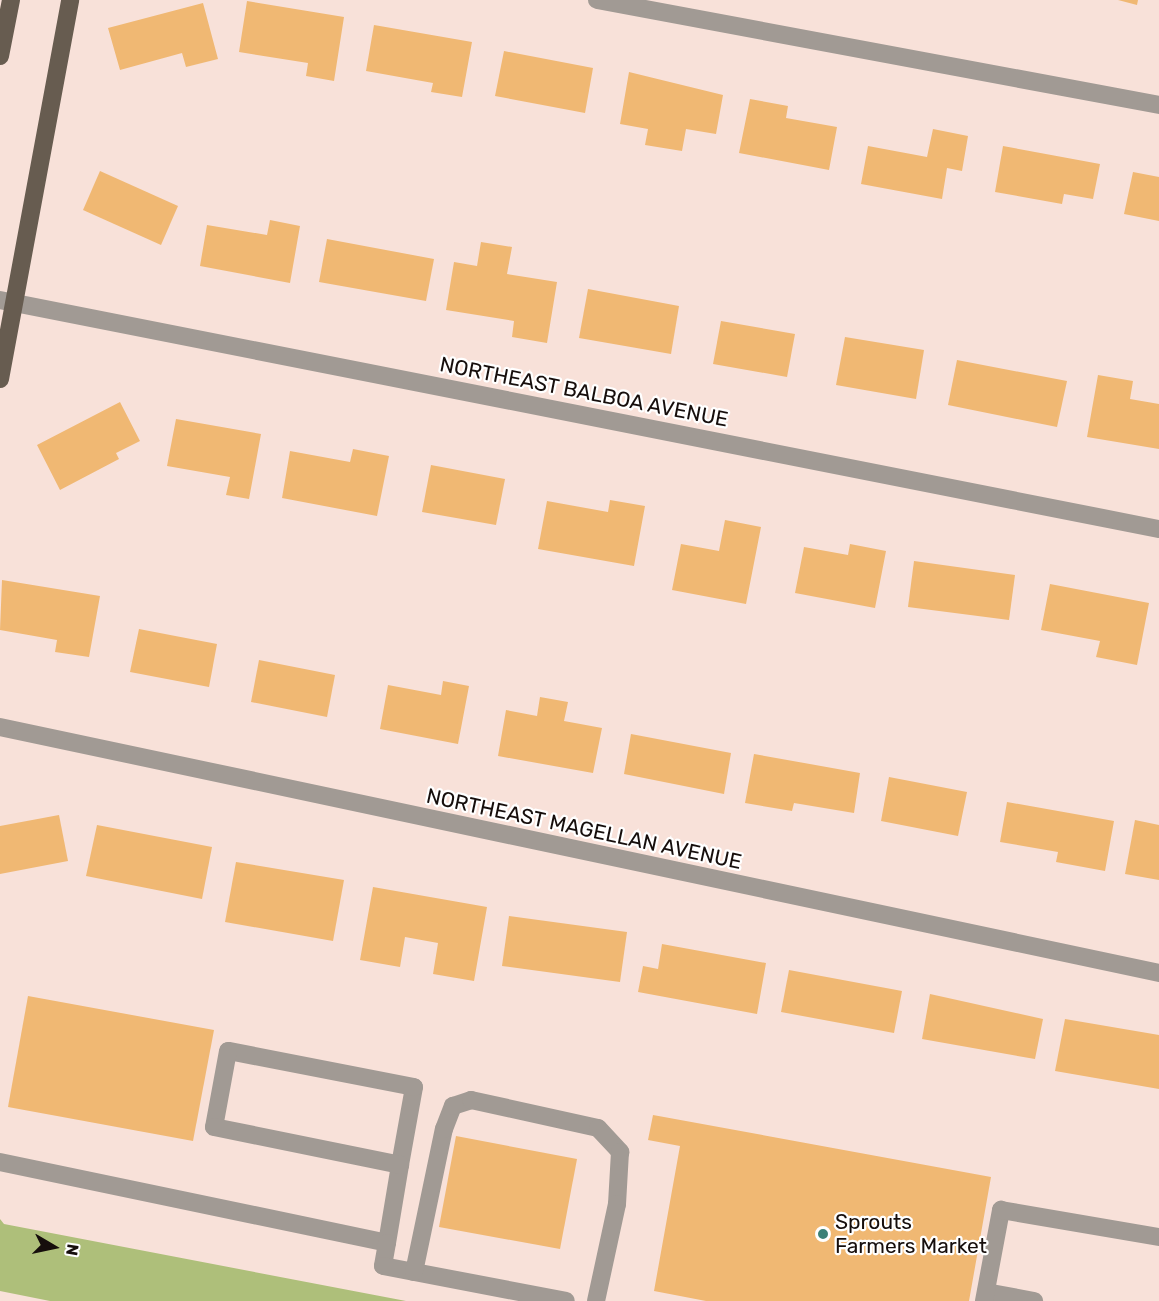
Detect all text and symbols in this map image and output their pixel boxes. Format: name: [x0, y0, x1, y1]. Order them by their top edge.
street label: NORTHEAST BALBOA AVENUE: [437, 352, 731, 432]
street label: NORTHEAST MAGELLAN AVENUE: [423, 783, 745, 875]
place label: Sprouts Farmers Market: [835, 1209, 987, 1259]
north arrow: [24, 1217, 84, 1277]
marker: Sprouts Farmers Market: [816, 1227, 830, 1241]
text: N: [62, 1243, 83, 1257]

